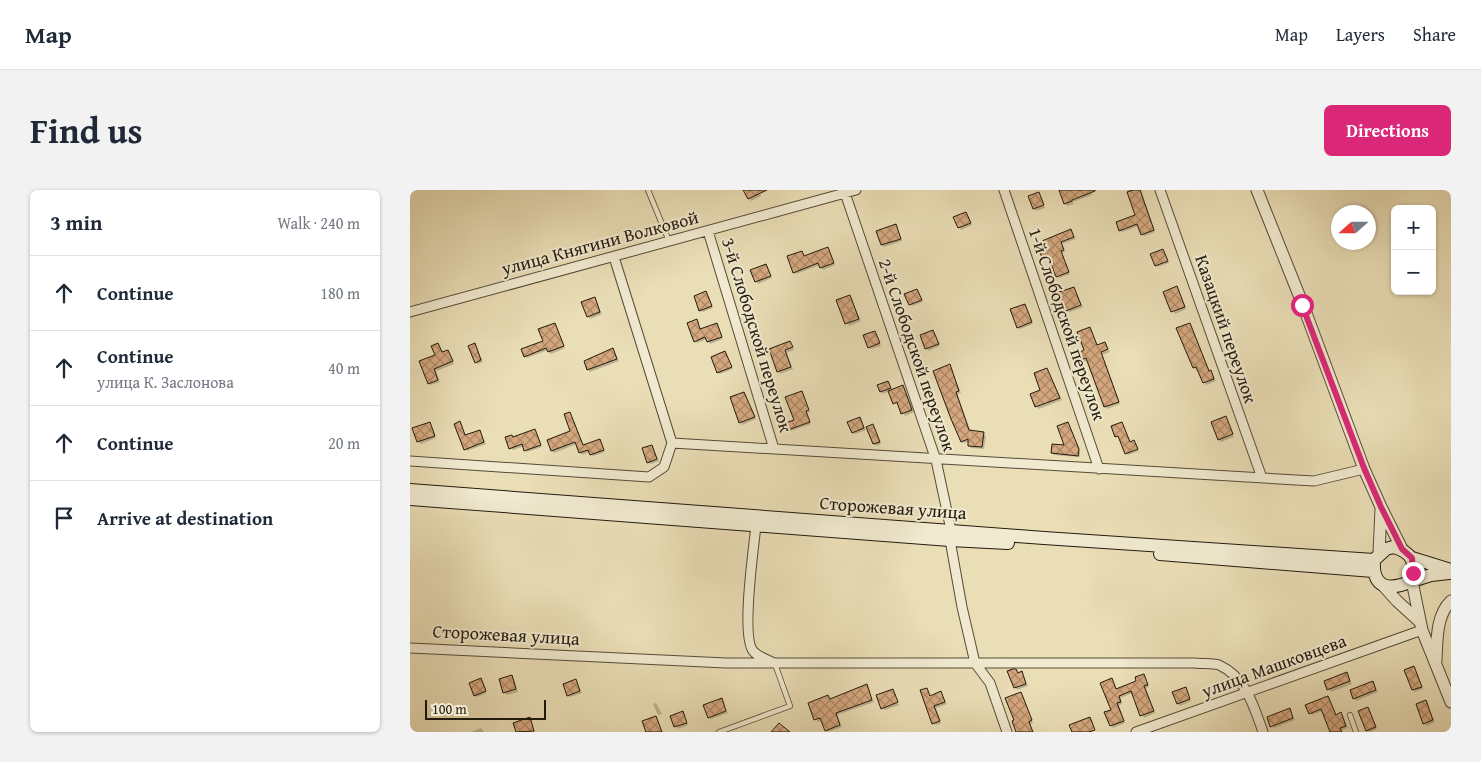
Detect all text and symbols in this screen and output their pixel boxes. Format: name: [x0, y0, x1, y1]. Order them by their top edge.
text: Map: [25, 17, 72, 52]
text: Map: [1275, 21, 1308, 48]
text: Layers: [1336, 21, 1385, 48]
text: Share: [1413, 21, 1456, 48]
text: Find us: [30, 105, 143, 156]
button: Directions: [1324, 105, 1451, 156]
street label: улица Княгини Волковой: [497, 203, 702, 282]
north arrow: [1331, 205, 1376, 250]
map controls: [1391, 205, 1436, 295]
button: +: [1391, 205, 1436, 250]
text: 3 min: [50, 207, 102, 238]
text: Walk · 240 m: [277, 211, 360, 235]
street label: 1-й Слободской переулок: [1022, 224, 1113, 424]
street label: 3-й Слободской переулок: [715, 234, 800, 436]
button: −: [1391, 250, 1436, 295]
street label: Казацкий переулок: [1188, 251, 1265, 407]
street label: 2-й Слободской переулок: [872, 255, 963, 455]
icon: ahead: [50, 279, 78, 307]
text: Continue: [97, 279, 174, 307]
text: 180 m: [320, 281, 360, 305]
route start: [1291, 294, 1314, 317]
text: Continue: [97, 342, 174, 370]
icon: ahead: [50, 354, 78, 382]
text: 40 m: [328, 356, 360, 380]
text: улица К. Заслонова: [97, 370, 234, 394]
icon: ahead: [50, 429, 78, 457]
text: Continue: [97, 429, 174, 457]
text: 20 m: [328, 431, 360, 455]
street label: Сторожевая улица: [819, 489, 968, 526]
icon: arrive: [50, 504, 78, 532]
text: Arrive at destination: [97, 504, 273, 532]
route end: [1402, 562, 1425, 585]
street label: Сторожевая улица: [432, 617, 581, 652]
street label: улица Машковцева: [1197, 627, 1350, 705]
scale bar: [425, 697, 546, 720]
text: 100 m: [432, 699, 467, 719]

